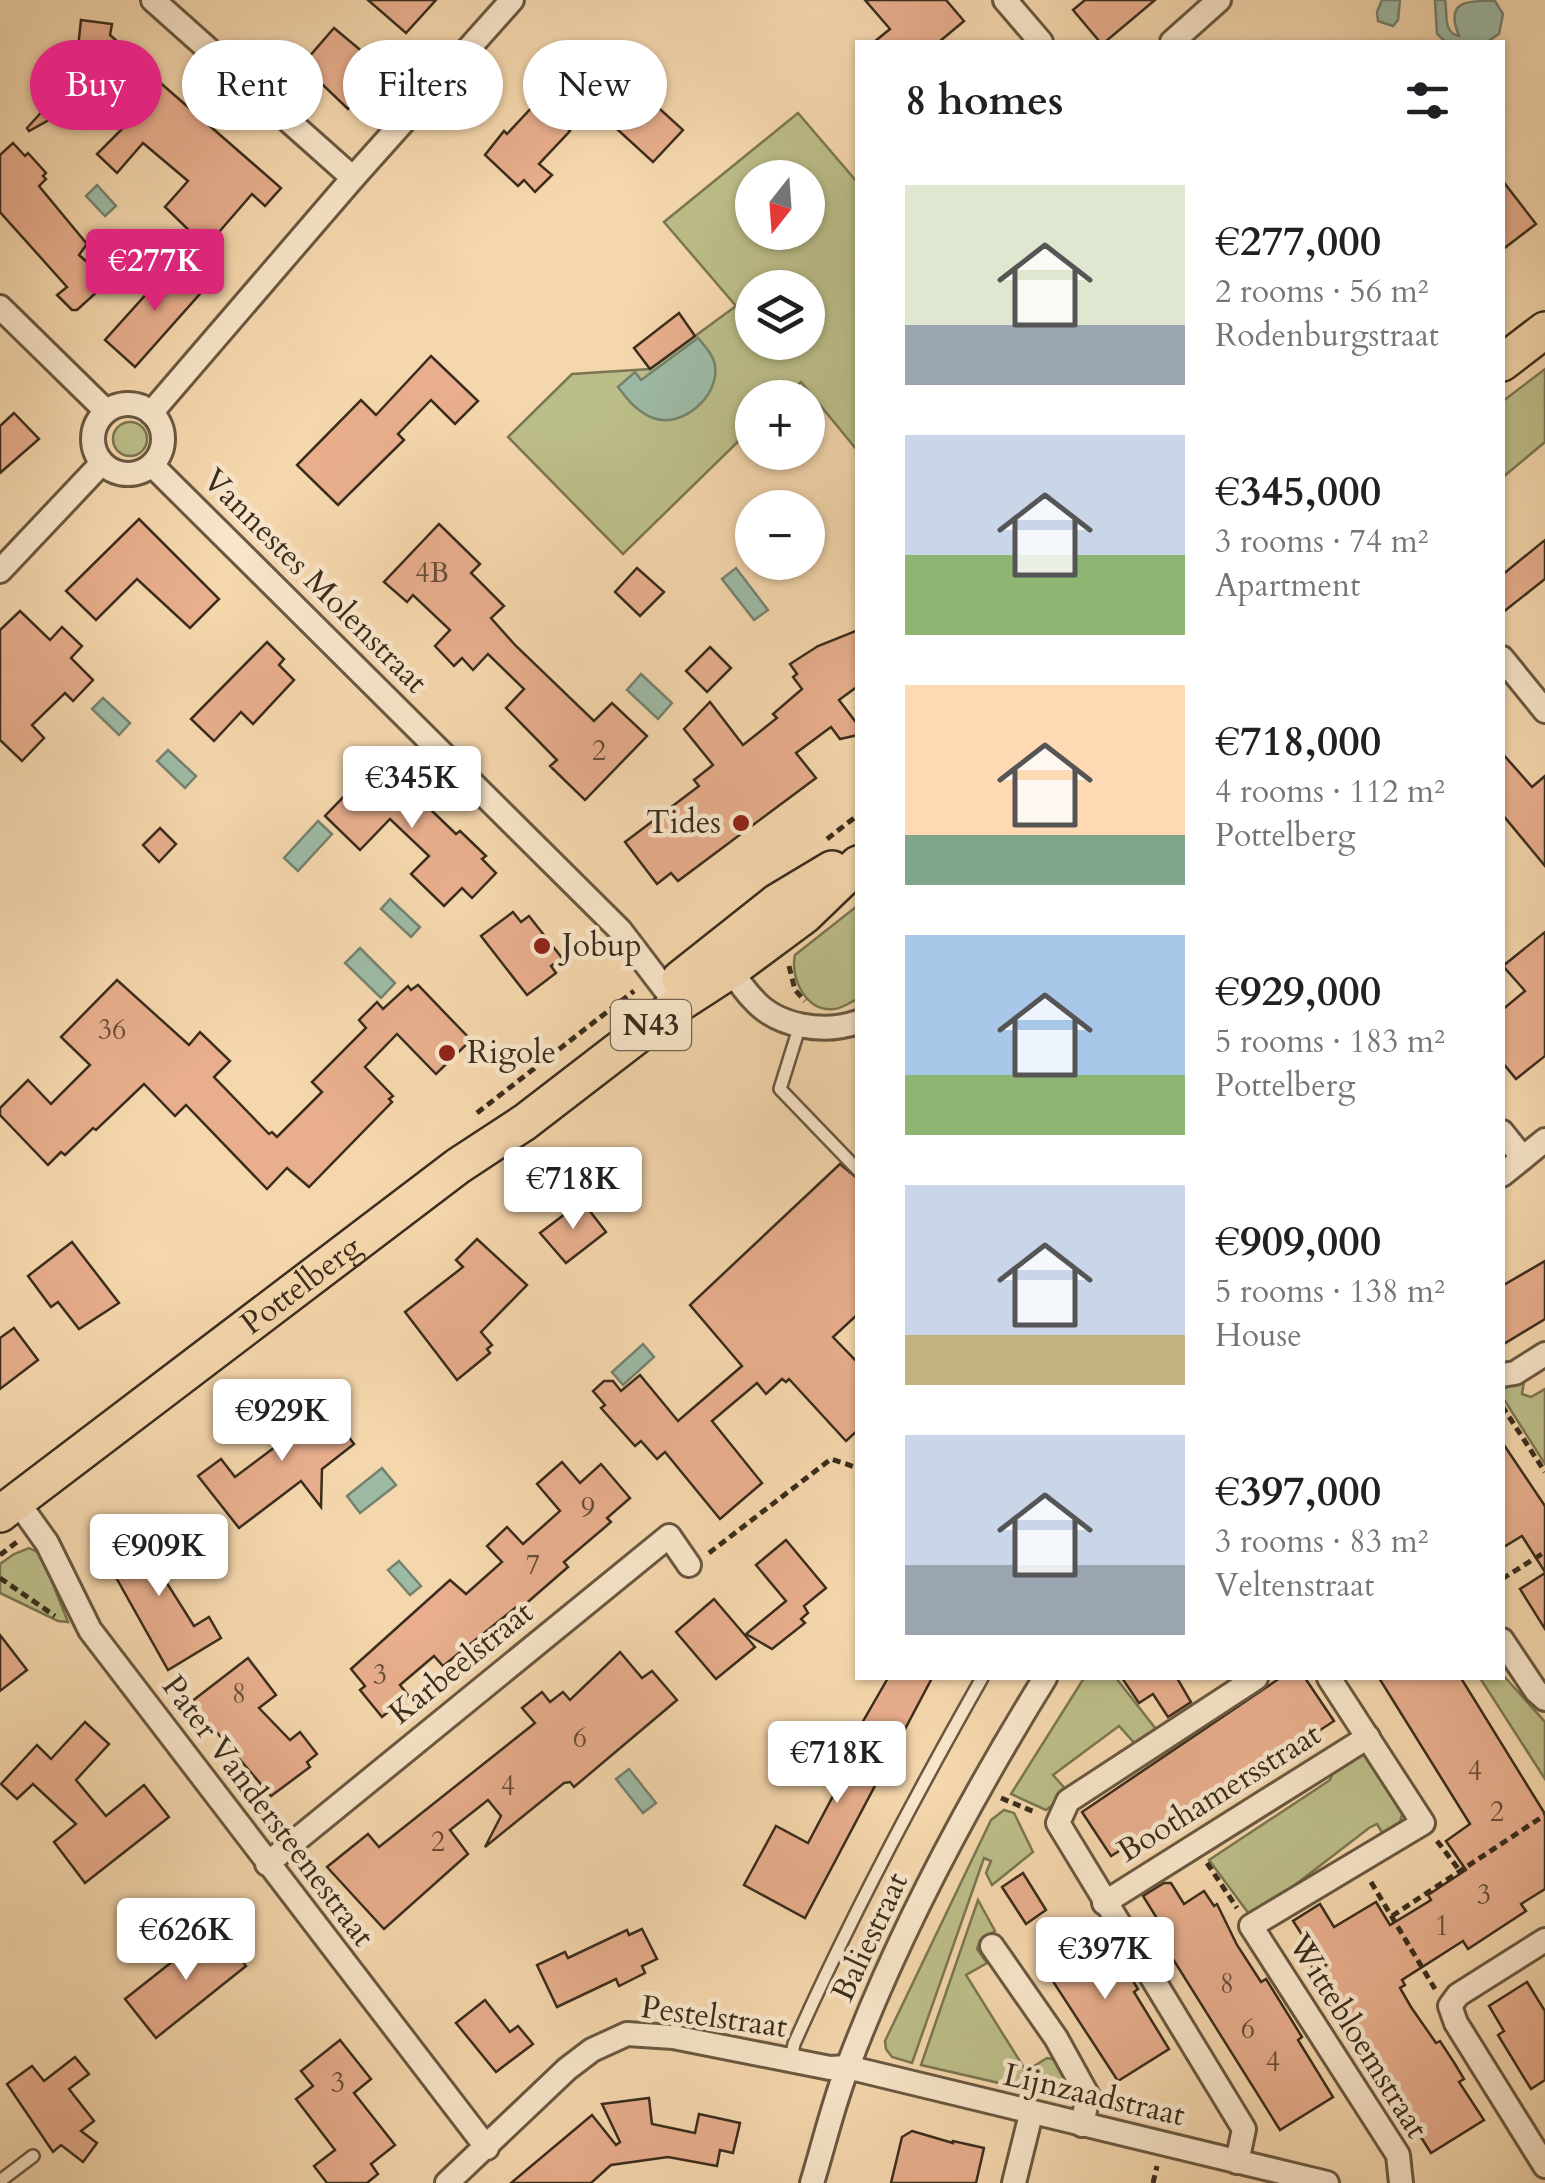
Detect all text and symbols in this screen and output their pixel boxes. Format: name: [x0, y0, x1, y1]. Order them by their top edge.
chip: Buy: [30, 40, 162, 130]
chip: Rent: [182, 40, 323, 130]
chip: Filters: [343, 40, 503, 130]
chip: New: [523, 40, 667, 130]
text: 8 homes: [905, 72, 1063, 129]
icon: filters: [1400, 73, 1455, 128]
north arrow: [735, 160, 825, 250]
map controls: [735, 160, 825, 580]
text: €277,000: [1215, 213, 1381, 270]
icon: home: [985, 225, 1105, 345]
pin: €277K: [85, 229, 225, 314]
text: €277K: [108, 239, 202, 283]
button: layers: [735, 270, 825, 360]
text: 2 rooms · 56 m²: [1215, 270, 1428, 314]
text: Rodenburgstraat: [1215, 314, 1439, 358]
button: +: [735, 380, 825, 470]
street label: Vannestes Molenstraat: [193, 459, 437, 703]
text: €345,000: [1215, 463, 1381, 520]
icon: home: [985, 475, 1105, 595]
button: −: [735, 490, 825, 580]
text: 3 rooms · 74 m²: [1215, 520, 1428, 564]
house number: 4B: [415, 554, 449, 592]
text: Apartment: [1215, 564, 1360, 608]
text: €718,000: [1215, 713, 1381, 770]
icon: home: [985, 725, 1105, 845]
house number: 2: [592, 732, 606, 770]
pin: €345K: [342, 746, 482, 831]
text: €345K: [365, 756, 459, 800]
text: 4 rooms · 112 m²: [1215, 770, 1445, 814]
place label: Tides: [646, 801, 721, 845]
marker: Tides: [730, 812, 752, 834]
text: Pottelberg: [1215, 814, 1355, 858]
place label: Jobup: [558, 924, 642, 968]
marker: Jobup: [531, 935, 553, 957]
text: €929,000: [1215, 963, 1381, 1020]
icon: home: [985, 975, 1105, 1095]
road number: N43: [611, 1000, 691, 1050]
house number: 36: [98, 1011, 126, 1049]
text: 5 rooms · 183 m²: [1215, 1020, 1445, 1064]
place label: Rigole: [467, 1031, 556, 1075]
marker: Rigole: [436, 1042, 458, 1064]
text: Pottelberg: [1215, 1064, 1355, 1108]
pin: €718K: [503, 1147, 643, 1232]
text: €718K: [526, 1157, 620, 1201]
text: €909,000: [1215, 1213, 1381, 1270]
street label: Pottelberg: [232, 1225, 370, 1345]
icon: home: [985, 1225, 1105, 1345]
text: 5 rooms · 138 m²: [1215, 1270, 1445, 1314]
text: House: [1215, 1314, 1302, 1358]
pin: €929K: [212, 1379, 352, 1464]
text: €929K: [235, 1389, 329, 1433]
text: €397,000: [1215, 1463, 1381, 1520]
icon: home: [985, 1475, 1105, 1595]
house number: 9: [581, 1489, 595, 1527]
pin: €909K: [89, 1514, 229, 1599]
text: 3 rooms · 83 m²: [1215, 1520, 1428, 1564]
text: €909K: [112, 1524, 206, 1568]
house number: 7: [526, 1546, 540, 1584]
text: Veltenstraat: [1215, 1564, 1374, 1608]
street label: Karbeelstraat: [380, 1591, 542, 1735]
house number: 3: [373, 1656, 387, 1694]
street label: Pater Vandersteenestraat: [151, 1666, 385, 1956]
house number: 8: [232, 1675, 246, 1713]
street label: Boothamersstraat: [1109, 1713, 1329, 1873]
house number: 6: [573, 1719, 587, 1757]
pin: €718K: [767, 1721, 907, 1806]
text: €718K: [790, 1731, 884, 1775]
house number: 4: [1468, 1752, 1482, 1790]
house number: 4: [501, 1767, 515, 1805]
house number: 2: [1490, 1793, 1504, 1831]
house number: 2: [431, 1823, 445, 1861]
street label: Baliestraat: [821, 1865, 919, 2009]
house number: 3: [1477, 1876, 1491, 1914]
pin: €626K: [116, 1898, 256, 1983]
house number: 1: [1435, 1907, 1449, 1945]
text: €626K: [139, 1908, 233, 1952]
pin: €397K: [1035, 1917, 1175, 2002]
street label: Wittebloemstraat: [1277, 1924, 1439, 2147]
text: €397K: [1058, 1927, 1152, 1971]
house number: 8: [1220, 1965, 1234, 2003]
street label: Pestelstraat: [638, 1985, 790, 2049]
house number: 6: [1241, 2010, 1255, 2048]
house number: 4: [1266, 2043, 1280, 2081]
street label: Lijnzaadstraat: [999, 2053, 1189, 2137]
house number: 3: [331, 2064, 345, 2102]

